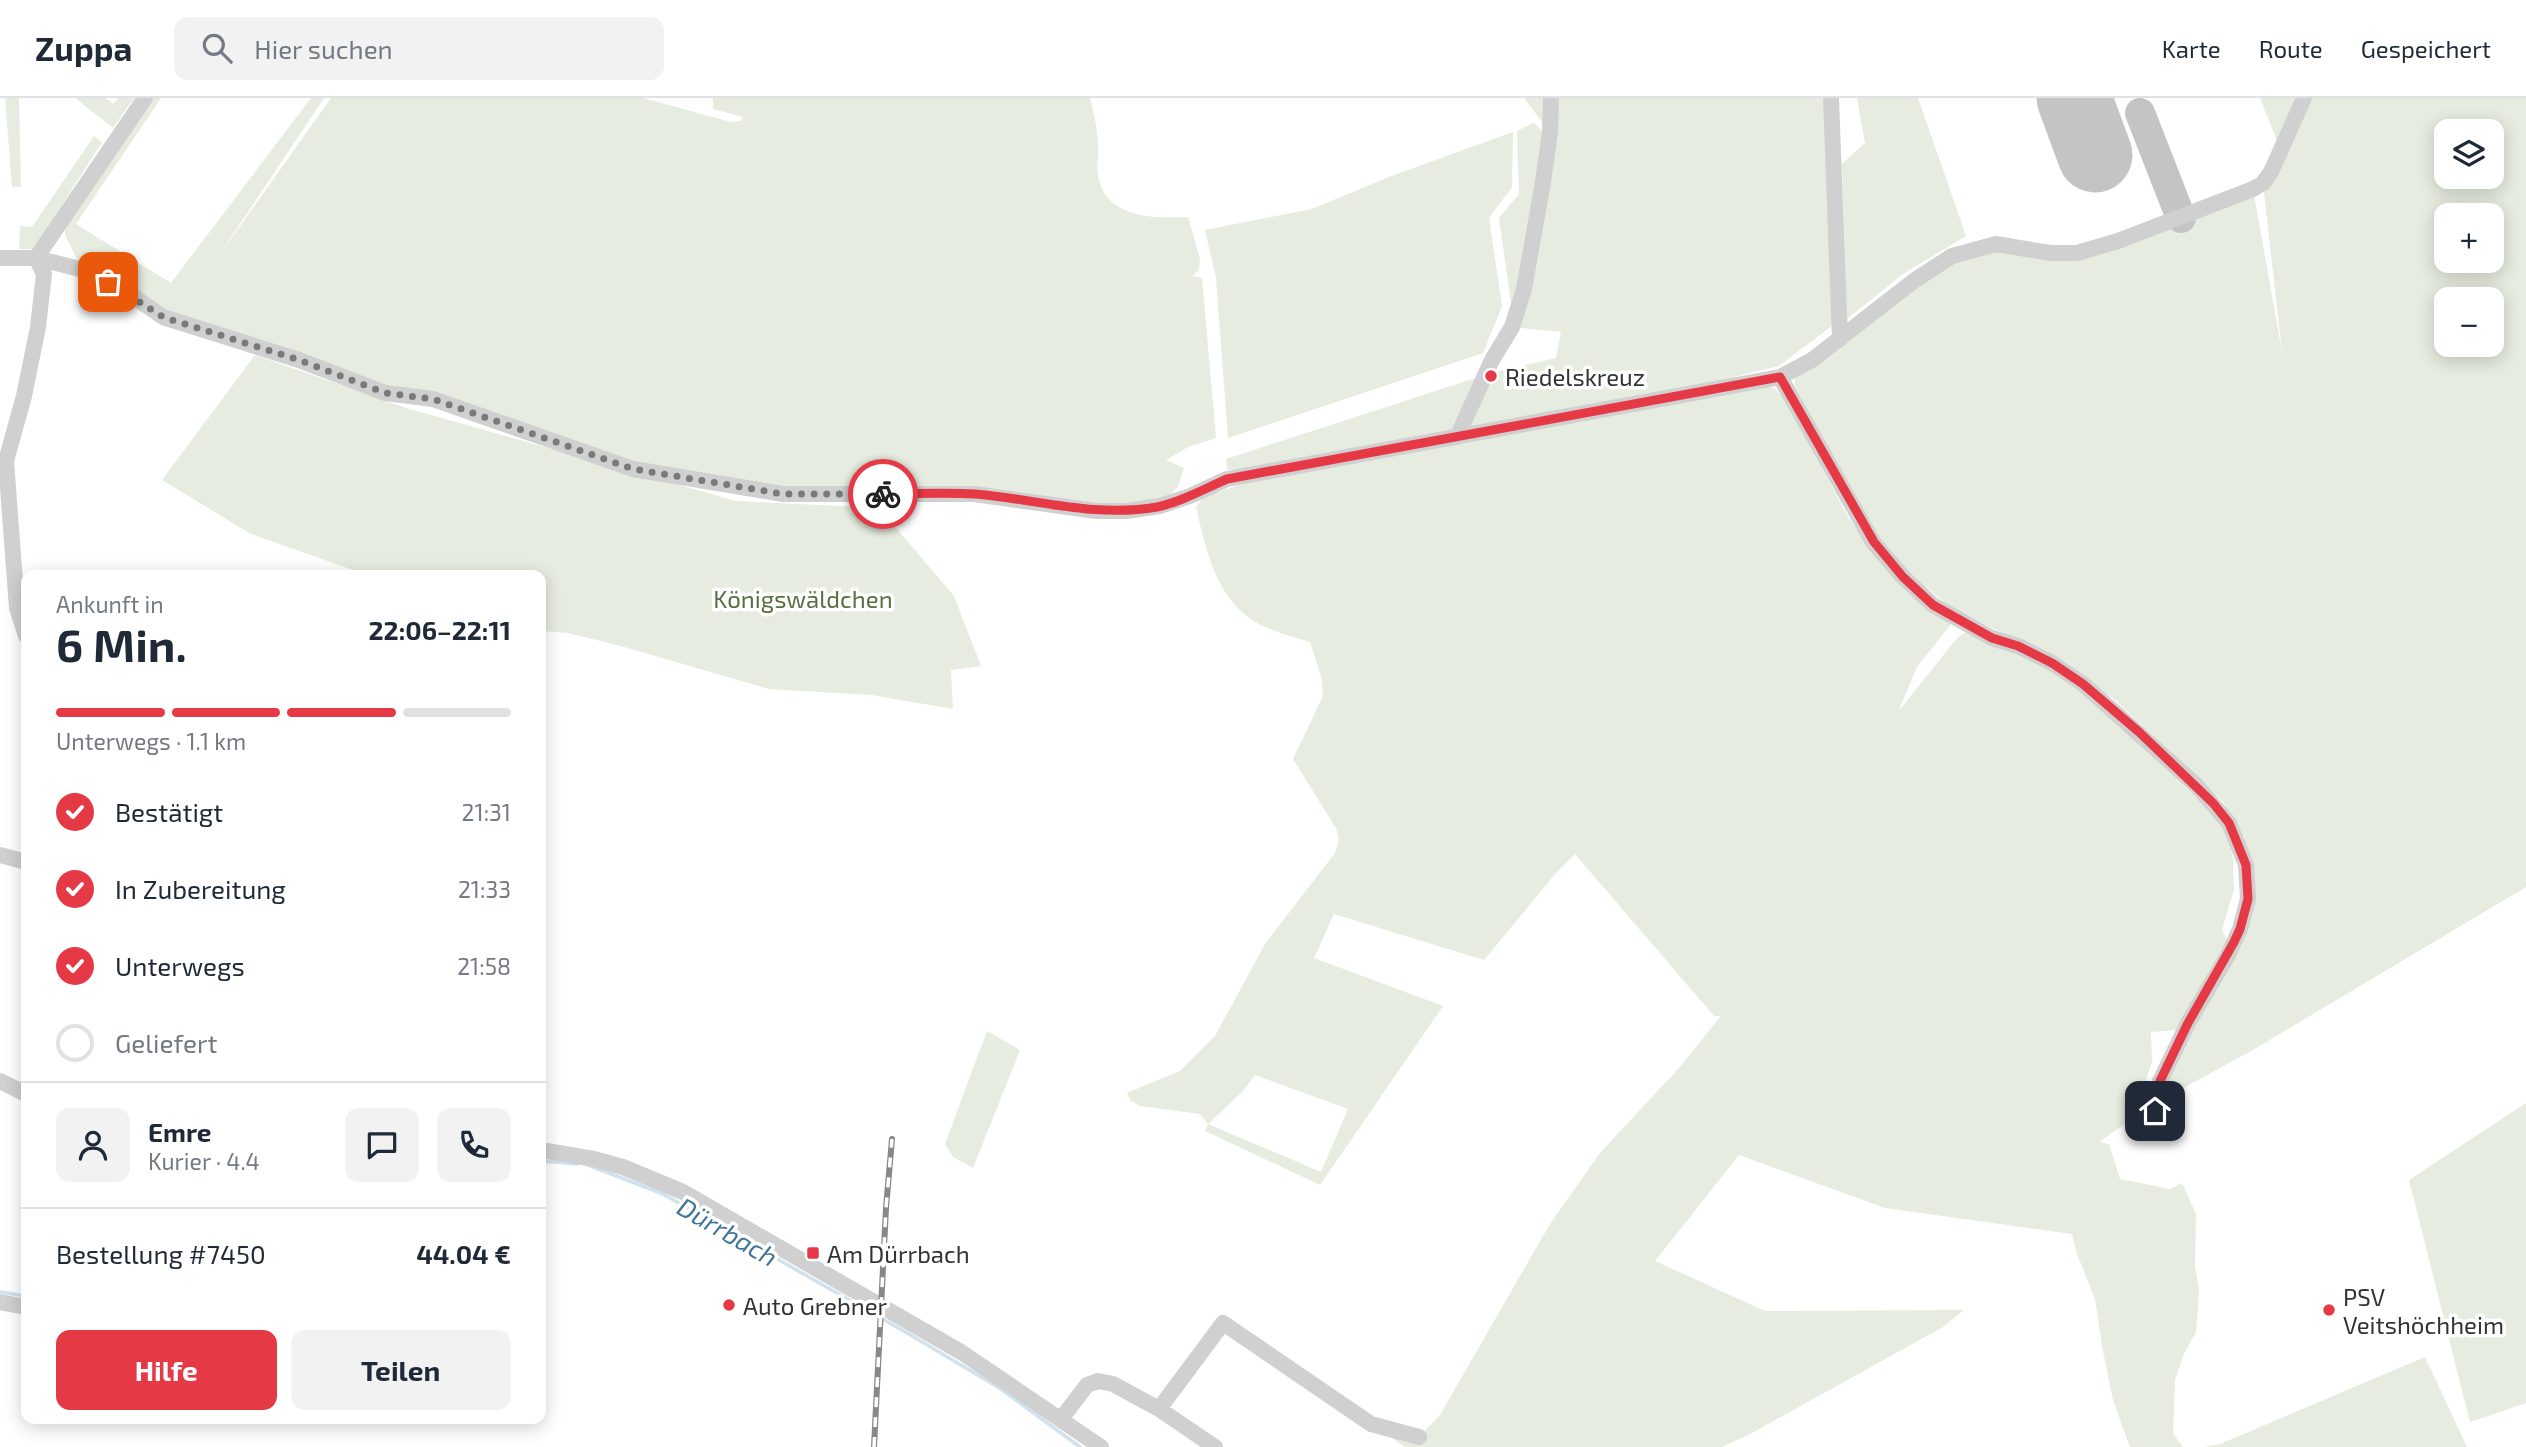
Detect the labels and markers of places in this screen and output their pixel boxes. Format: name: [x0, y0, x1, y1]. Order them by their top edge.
pin: [78, 252, 138, 312]
place label: Riedelskreuz: [1505, 362, 1645, 391]
marker: Riedelskreuz: [1483, 368, 1499, 384]
pin: [2125, 1081, 2185, 1141]
place label: Am Dürrbach: [827, 1239, 970, 1268]
marker: Am Dürrbach: [805, 1245, 821, 1261]
place label: PSV Veitshöchheim: [2343, 1282, 2504, 1339]
place label: Auto Grebner: [743, 1291, 888, 1320]
marker: Auto Grebner: [721, 1297, 737, 1313]
marker: PSV Veitshöchheim: [2321, 1302, 2337, 1318]

